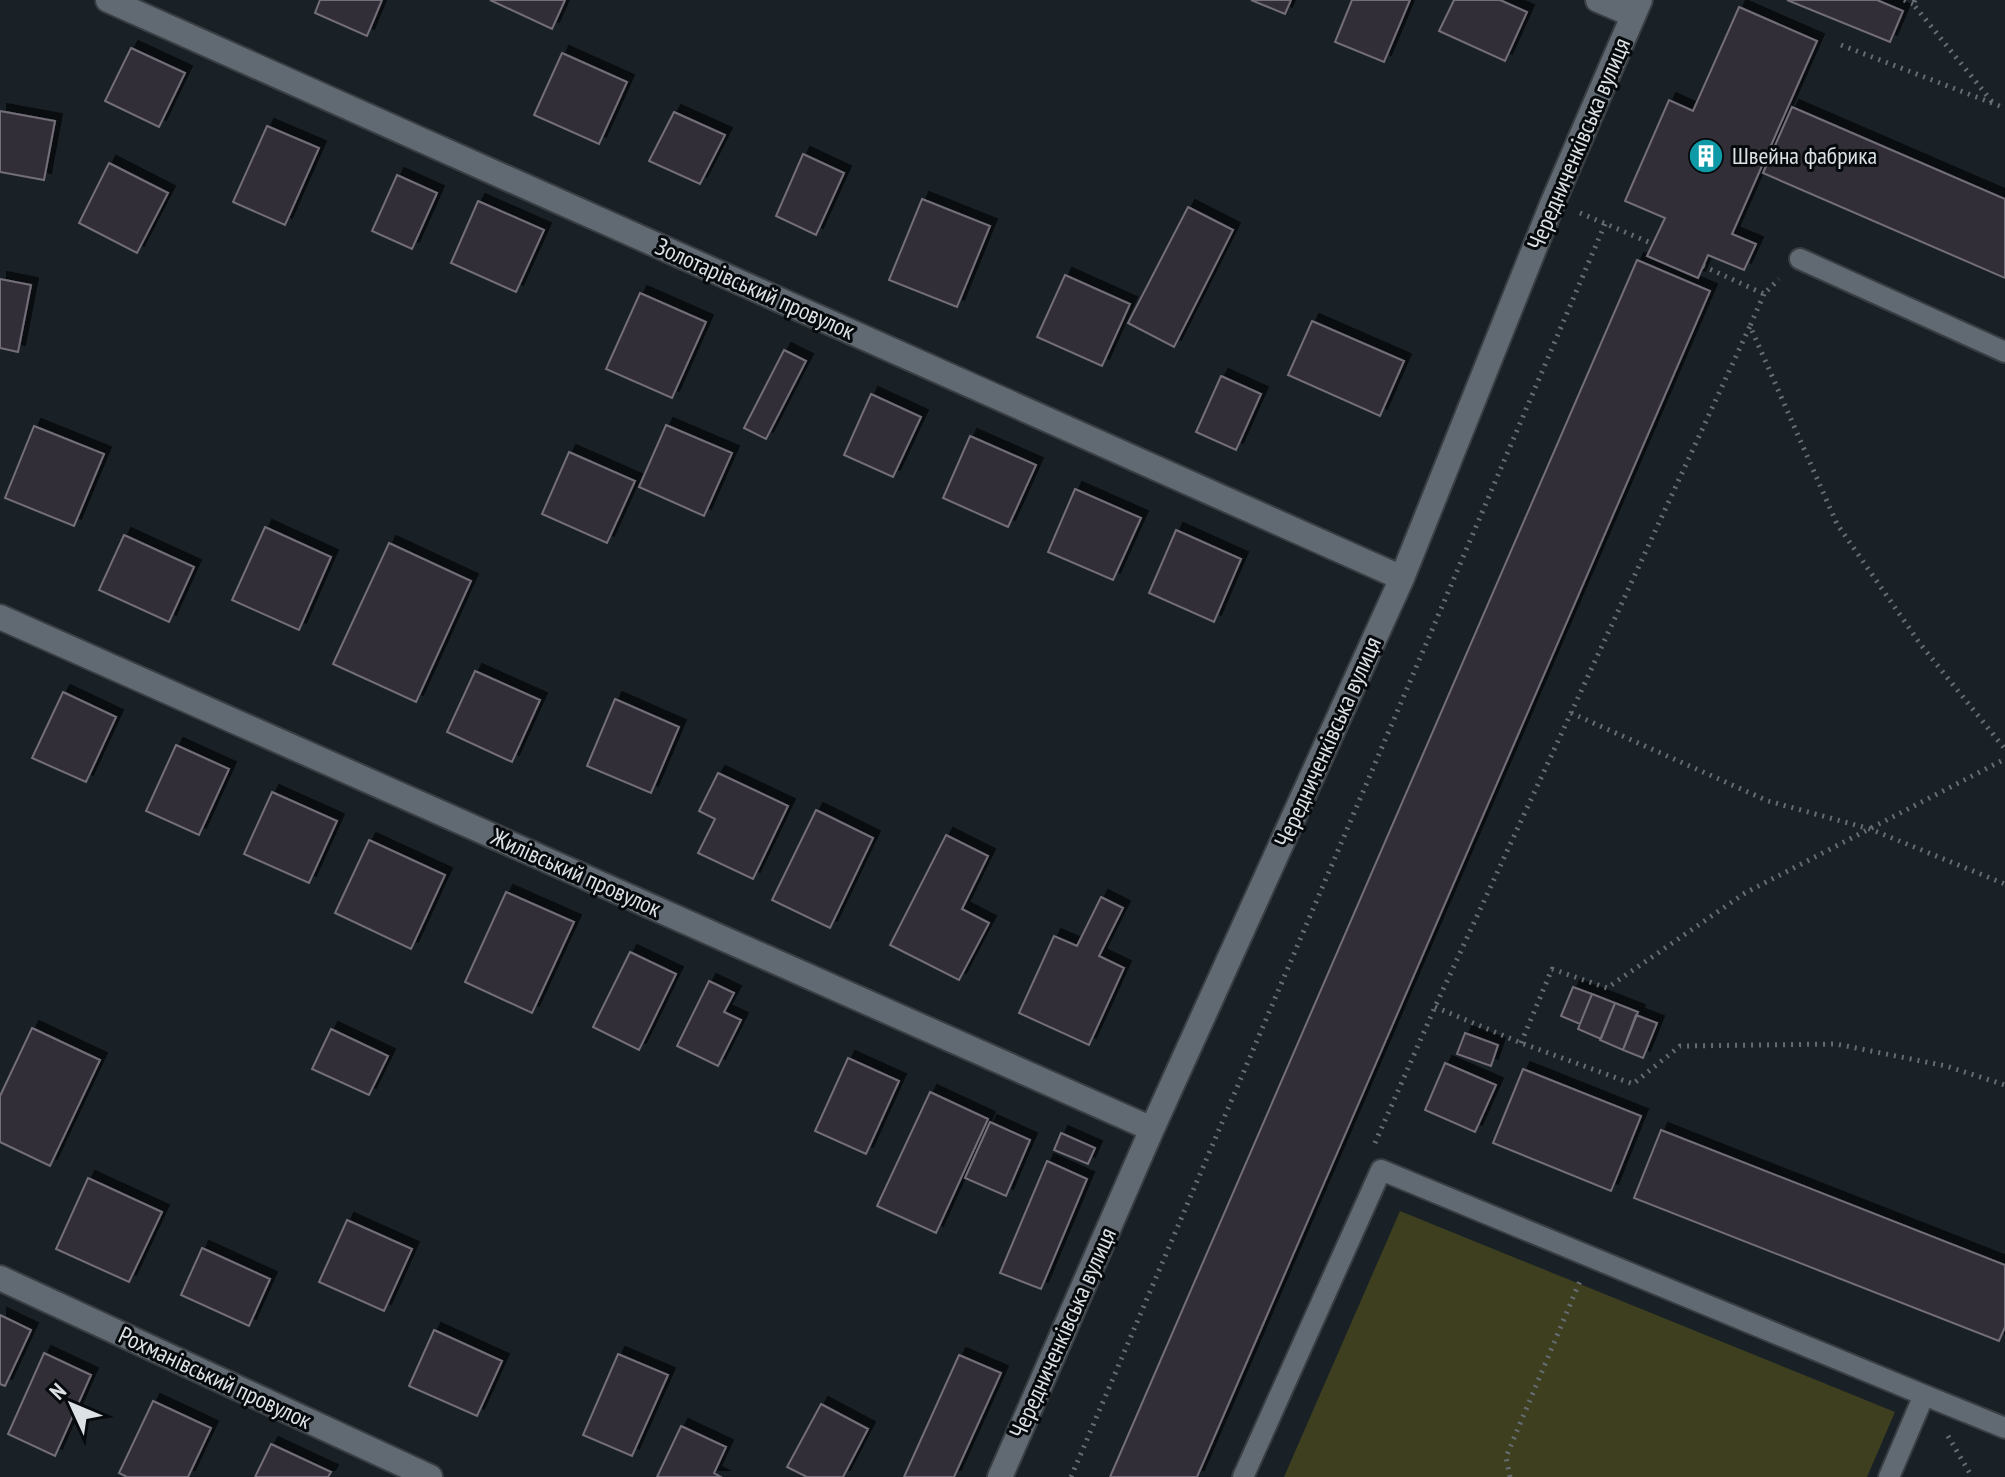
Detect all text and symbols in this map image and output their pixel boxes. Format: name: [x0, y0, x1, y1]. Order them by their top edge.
street label: Чередниченківська вулиця: [1520, 33, 1637, 254]
building icon: Швейна фабрика: [1687, 137, 1725, 175]
place label: Швейна фабрика: [1732, 140, 1877, 171]
street label: Золотарівський провулок: [651, 231, 860, 347]
street label: Чередниченківська вулиця: [1267, 632, 1388, 852]
street label: Жилівський провулок: [485, 821, 667, 924]
street label: Чередниченківська вулиця: [1002, 1223, 1123, 1443]
street label: Рохманівський провулок: [114, 1319, 317, 1436]
north arrow: [32, 1365, 112, 1445]
text: N: [43, 1377, 72, 1405]

